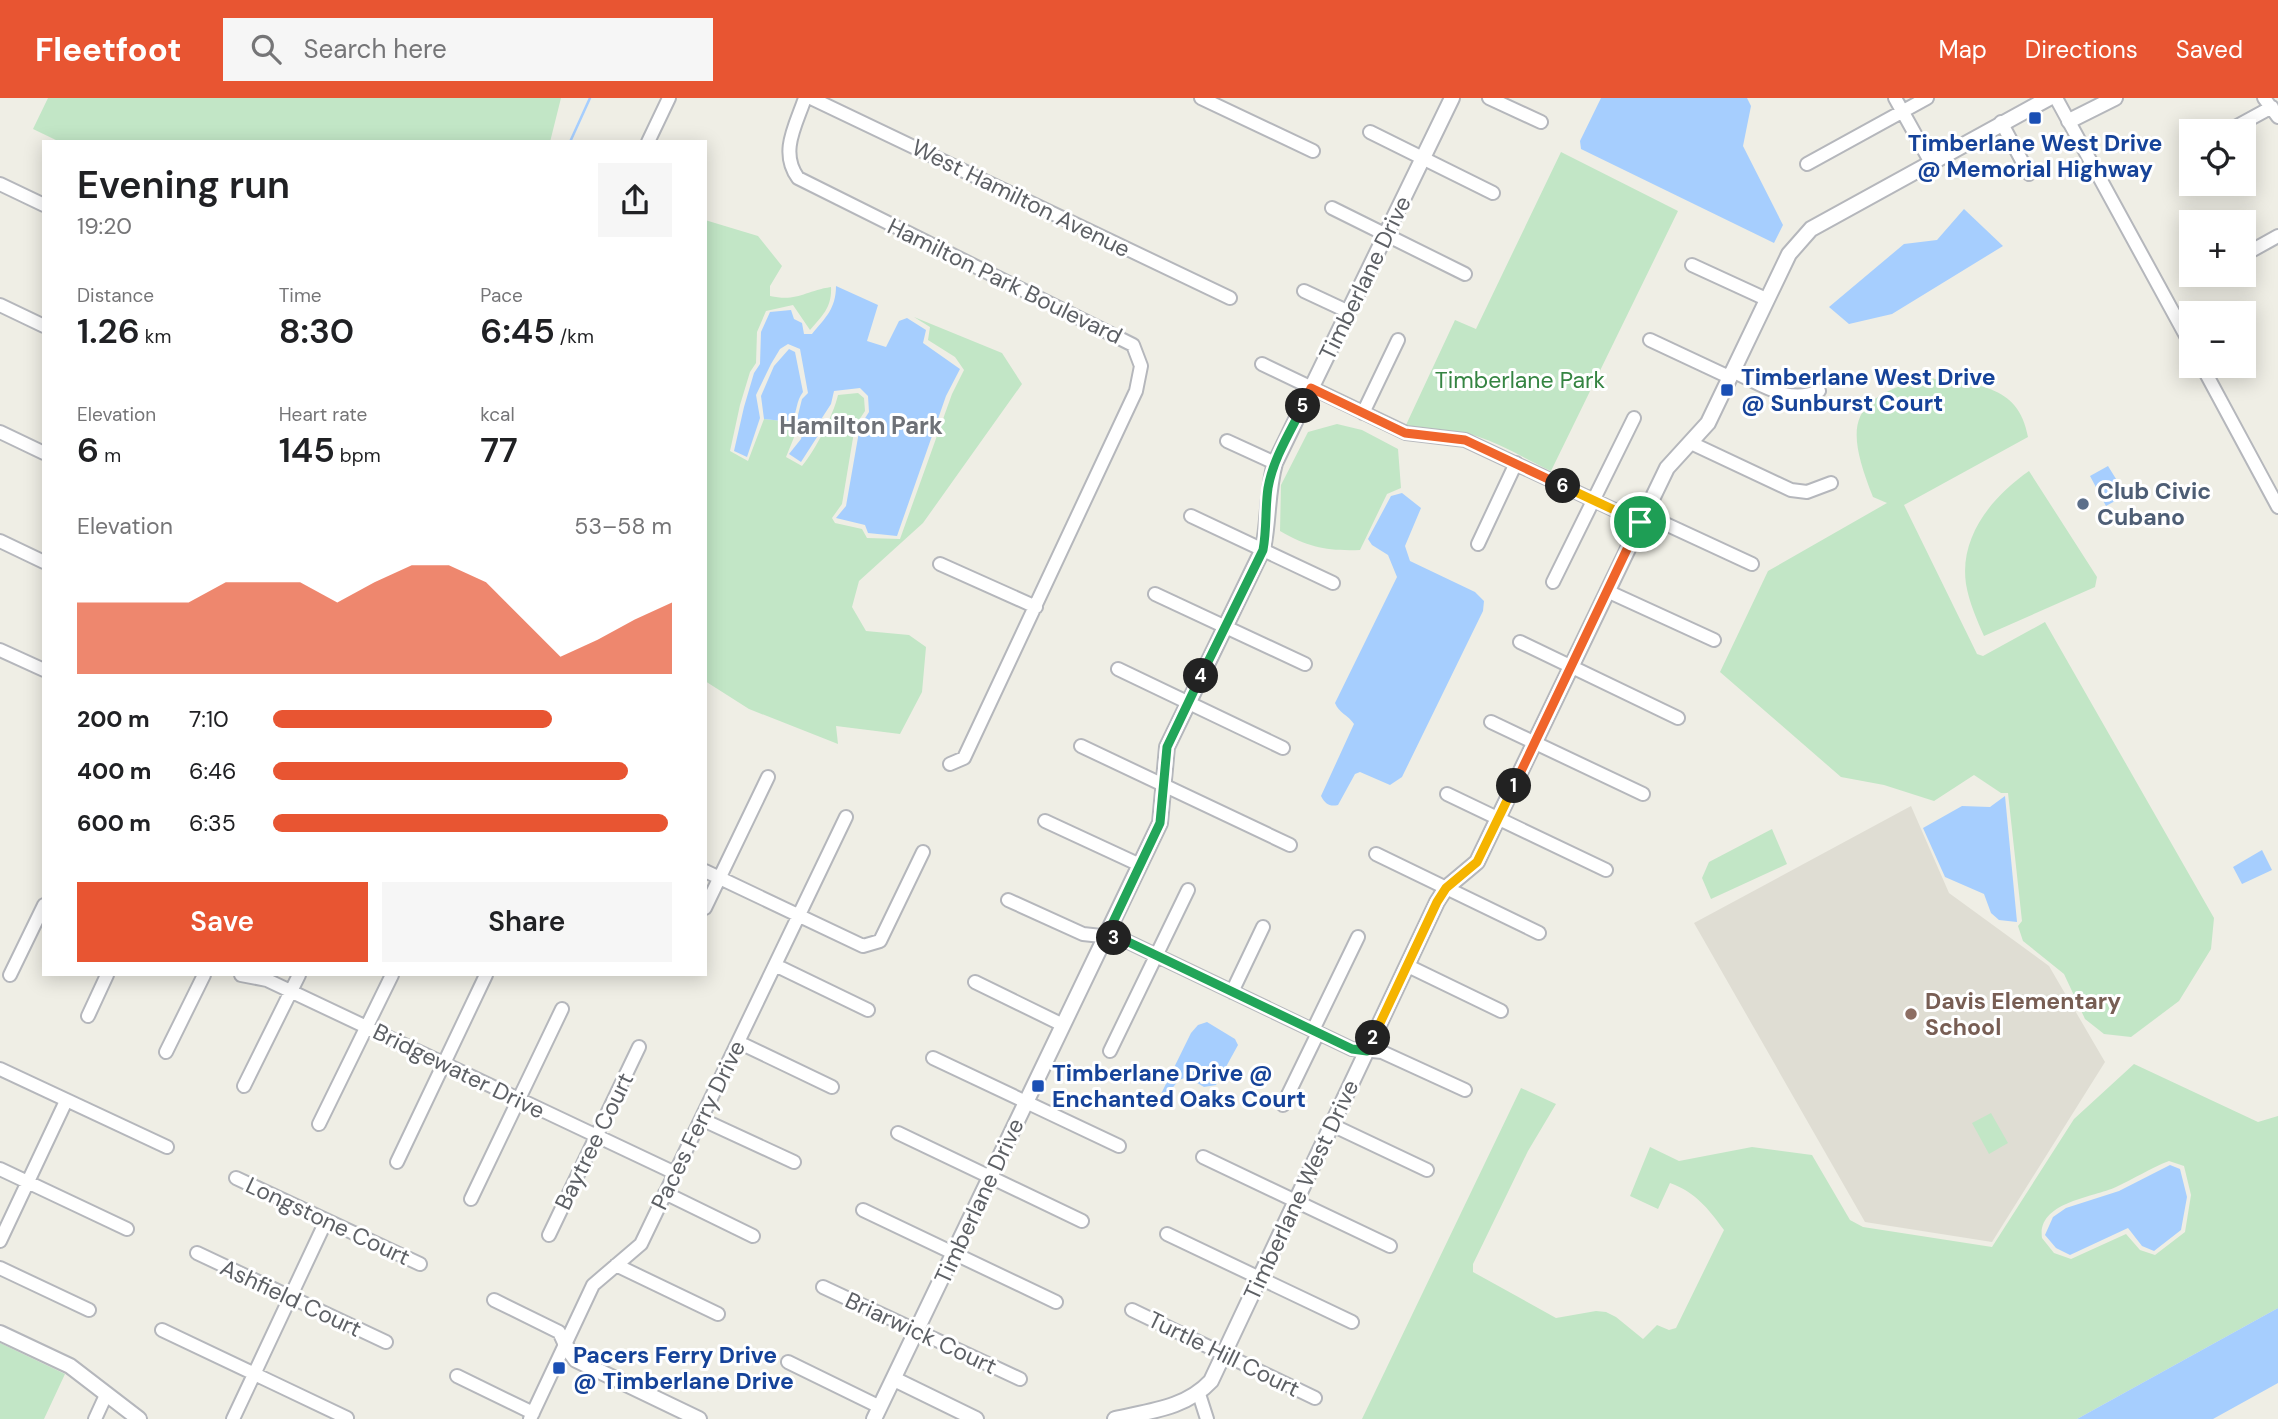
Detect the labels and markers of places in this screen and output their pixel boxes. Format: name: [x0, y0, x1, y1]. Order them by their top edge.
marker: Timberlane West Drive @ Memorial Highway: [2027, 110, 2043, 126]
place label: Timberlane West Drive @ Memorial Highway: [1908, 128, 2162, 184]
place label: Timberlane West Drive @ Sunburst Court: [1741, 362, 1996, 418]
marker: Timberlane West Drive @ Sunburst Court: [1719, 382, 1735, 398]
pin: 5: [1286, 388, 1320, 424]
pin: 6: [1546, 468, 1580, 504]
place label: Club Civic Cubano: [2097, 476, 2211, 532]
pin: [1610, 492, 1670, 552]
marker: Club Civic Cubano: [2075, 496, 2091, 512]
pin: 4: [1184, 658, 1218, 694]
pin: 1: [1496, 768, 1532, 804]
pin: 3: [1096, 920, 1132, 956]
place label: Davis Elementary School: [1925, 986, 2121, 1042]
marker: Davis Elementary School: [1903, 1006, 1919, 1022]
pin: 2: [1356, 1020, 1390, 1056]
place label: Timberlane Drive @ Enchanted Oaks Court: [1052, 1058, 1306, 1114]
marker: Timberlane Drive @ Enchanted Oaks Court: [1030, 1078, 1046, 1094]
place label: Pacers Ferry Drive @ Timberlane Drive: [573, 1340, 794, 1396]
marker: Pacers Ferry Drive @ Timberlane Drive: [551, 1360, 567, 1376]

